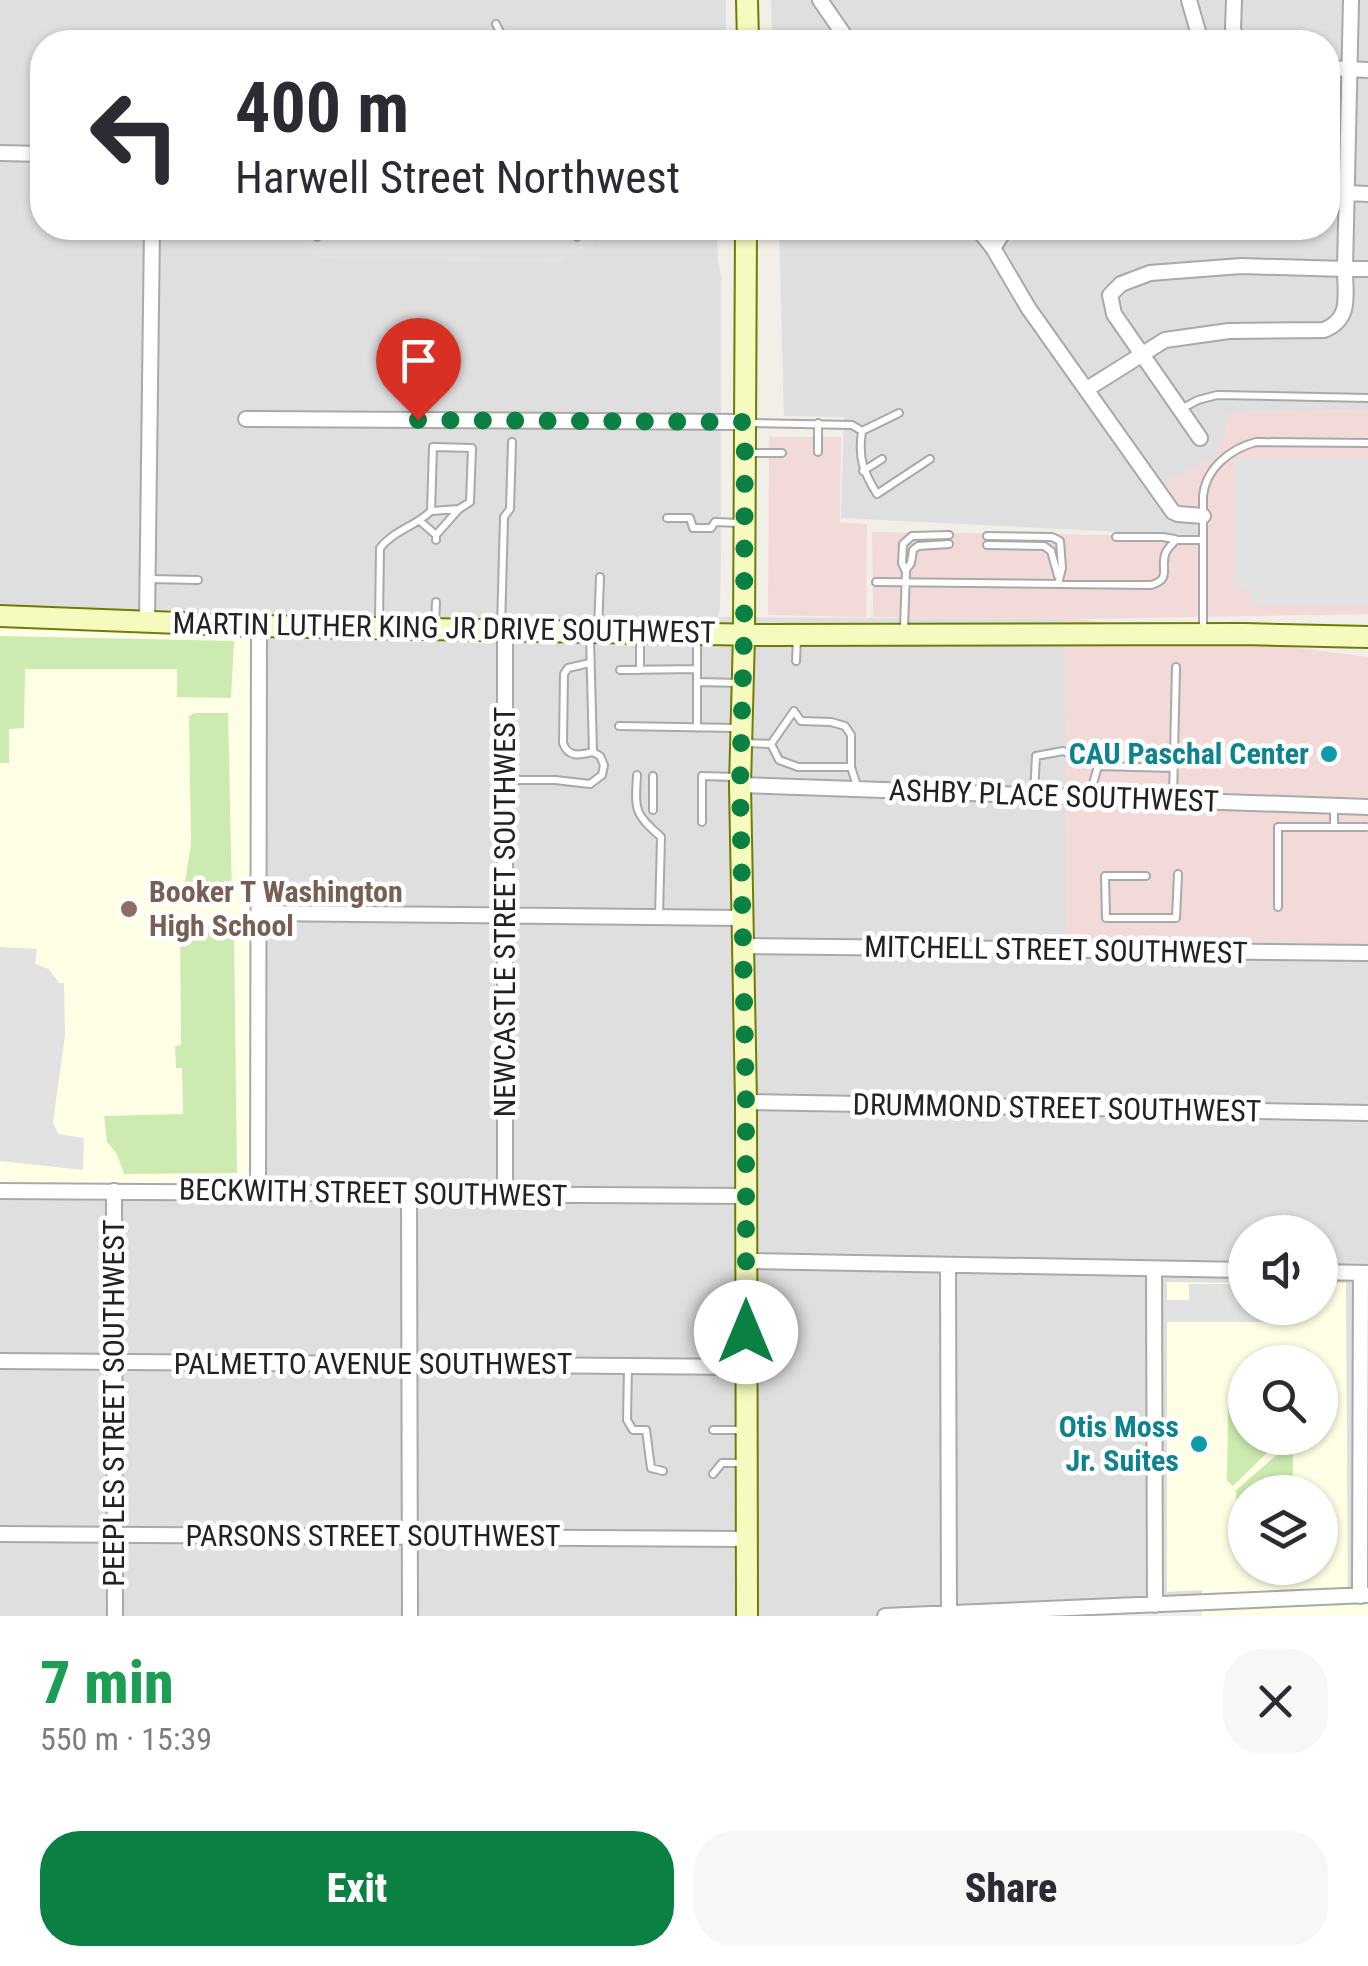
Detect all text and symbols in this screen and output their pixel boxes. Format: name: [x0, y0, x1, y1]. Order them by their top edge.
text: 400 m: [235, 67, 409, 149]
icon: left: [70, 70, 200, 200]
text: Harwell Street Northwest: [235, 151, 680, 204]
pin: [376, 318, 461, 421]
icon: arrive: [391, 333, 446, 388]
street label: MARTIN LUTHER KING JR DRIVE SOUTHWEST: [172, 605, 716, 650]
street label: NEWCASTLE STREET SOUTHWEST: [487, 707, 522, 1117]
place label: CAU Paschal Center: [1069, 736, 1309, 771]
marker: CAU Paschal Center: [1318, 743, 1340, 765]
street label: ASHBY PLACE SOUTHWEST: [888, 772, 1220, 819]
place label: Booker T Washington High School: [149, 874, 403, 943]
marker: Booker T Washington High School: [118, 898, 140, 920]
street label: MITCHELL STREET SOUTHWEST: [864, 929, 1248, 970]
street label: DRUMMOND STREET SOUTHWEST: [852, 1086, 1262, 1129]
street label: BECKWITH STREET SOUTHWEST: [179, 1172, 567, 1213]
map controls: [1228, 1215, 1338, 1585]
button: sound: [1228, 1215, 1338, 1325]
street label: PEEPLES STREET SOUTHWEST: [96, 1219, 131, 1587]
position arrow: [694, 1280, 798, 1384]
button: search: [1228, 1345, 1338, 1455]
street label: PALMETTO AVENUE SOUTHWEST: [174, 1346, 572, 1381]
place label: Otis Moss Jr. Suites: [1059, 1409, 1179, 1478]
marker: Otis Moss Jr. Suites: [1188, 1433, 1210, 1455]
button: layers: [1228, 1475, 1338, 1585]
street label: PARSONS STREET SOUTHWEST: [185, 1518, 561, 1553]
text: 7 min: [40, 1647, 174, 1718]
button: close: [1223, 1649, 1328, 1754]
text: 550 m · 15:39: [40, 1720, 212, 1758]
button: Exit: [40, 1831, 674, 1946]
button: Share: [694, 1831, 1328, 1946]

